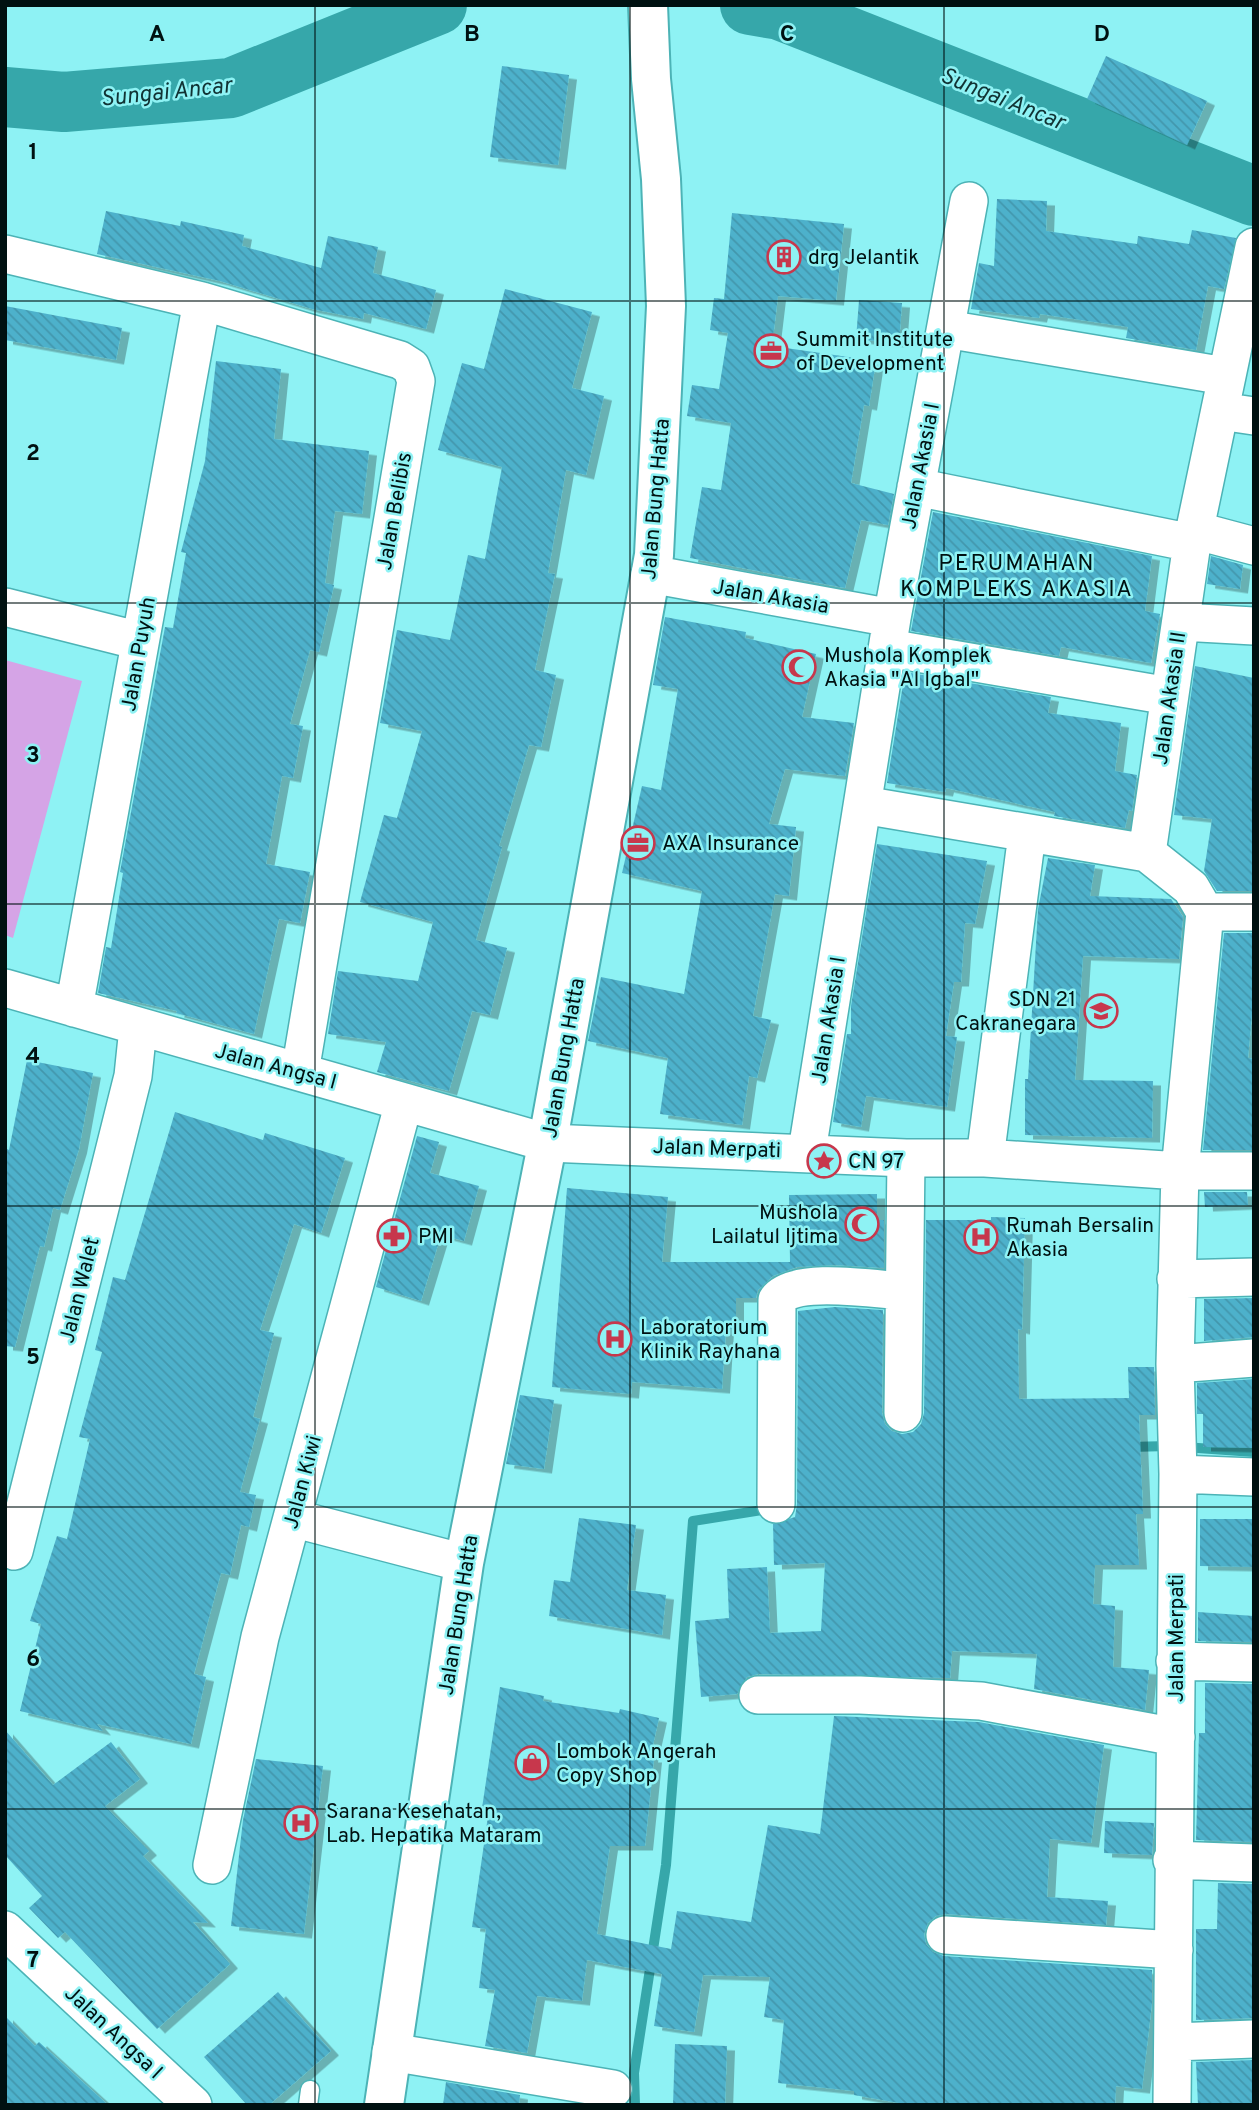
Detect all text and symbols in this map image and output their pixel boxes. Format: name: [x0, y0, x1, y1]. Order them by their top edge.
text: A: [149, 21, 165, 50]
text: B: [464, 21, 480, 50]
text: C: [780, 21, 794, 50]
text: D: [1094, 21, 1110, 50]
water label: Sungai Ancar: [936, 62, 1071, 139]
water label: Sungai Ancar: [99, 72, 236, 115]
text: 1: [28, 139, 38, 168]
building icon: drg Jelantik: [765, 238, 803, 276]
place label: drg Jelantik: [808, 245, 919, 272]
place label: Summit Institute of Development: [796, 327, 953, 378]
office icon: Summit Institute of Development: [752, 332, 790, 370]
street label: Jalan Akasia I: [896, 401, 947, 532]
street label: Jalan Bung Hatta: [636, 417, 677, 581]
text: 2: [26, 440, 40, 469]
street label: Jalan Belibis: [372, 450, 419, 572]
district label: PERUMAHAN KOMPLEKS AKASIA: [900, 550, 1134, 605]
street label: Jalan Akasia: [711, 574, 831, 621]
street label: Jalan Puyuh: [116, 595, 163, 714]
street label: Jalan Akasia II: [1148, 630, 1193, 767]
place label: Mushola Komplek Akasia "Al Igbal": [824, 643, 991, 694]
mosque icon: Mushola Komplek Akasia "Al Igbal": [780, 648, 818, 686]
text: 3: [26, 742, 40, 771]
office icon: AXA Insurance: [619, 824, 657, 862]
place label: AXA Insurance: [662, 831, 799, 858]
street label: Jalan Akasia I: [806, 955, 853, 1086]
street label: Jalan Bung Hatta: [537, 976, 592, 1140]
place label: SDN 21 Cakranegara: [955, 987, 1076, 1038]
school or university icon: SDN 21 Cakranegara: [1082, 992, 1120, 1030]
street label: Jalan Angsa I: [212, 1038, 339, 1097]
text: 4: [26, 1043, 40, 1072]
street label: Jalan Merpati: [652, 1134, 782, 1165]
place icon: CN 97: [805, 1142, 843, 1180]
place label: CN 97: [848, 1149, 904, 1176]
place label: Mushola Lailatul Ijtima: [711, 1200, 838, 1251]
mosque icon: Mushola Lailatul Ijtima: [843, 1205, 881, 1243]
place label: Rumah Bersalin Akasia: [1006, 1213, 1154, 1264]
pharmacy icon: PMI: [375, 1217, 413, 1255]
hospital icon: Rumah Bersalin Akasia: [962, 1218, 1000, 1256]
place label: PMI: [418, 1224, 454, 1251]
street label: Jalan Walet: [54, 1235, 107, 1346]
place label: Laboratorium Klinik Rayhana: [640, 1315, 780, 1366]
hospital icon: Laboratorium Klinik Rayhana: [596, 1320, 634, 1358]
text: 5: [26, 1344, 40, 1373]
street label: Jalan Kiwi: [278, 1433, 329, 1532]
street label: Jalan Bung Hatta: [433, 1533, 485, 1697]
street label: Jalan Merpati: [1164, 1574, 1191, 1702]
text: 6: [26, 1646, 40, 1675]
place label: Lombok Angerah Copy Shop: [556, 1739, 716, 1790]
shop icon: Lombok Angerah Copy Shop: [513, 1744, 551, 1782]
place label: Sarana Kesehatan, Lab. Hepatika Mataram: [326, 1799, 542, 1850]
hospital icon: Sarana Kesehatan, Lab. Hepatika Mataram: [282, 1804, 320, 1842]
text: 7: [27, 1947, 39, 1976]
street label: Jalan Angsa I: [58, 1981, 168, 2086]

